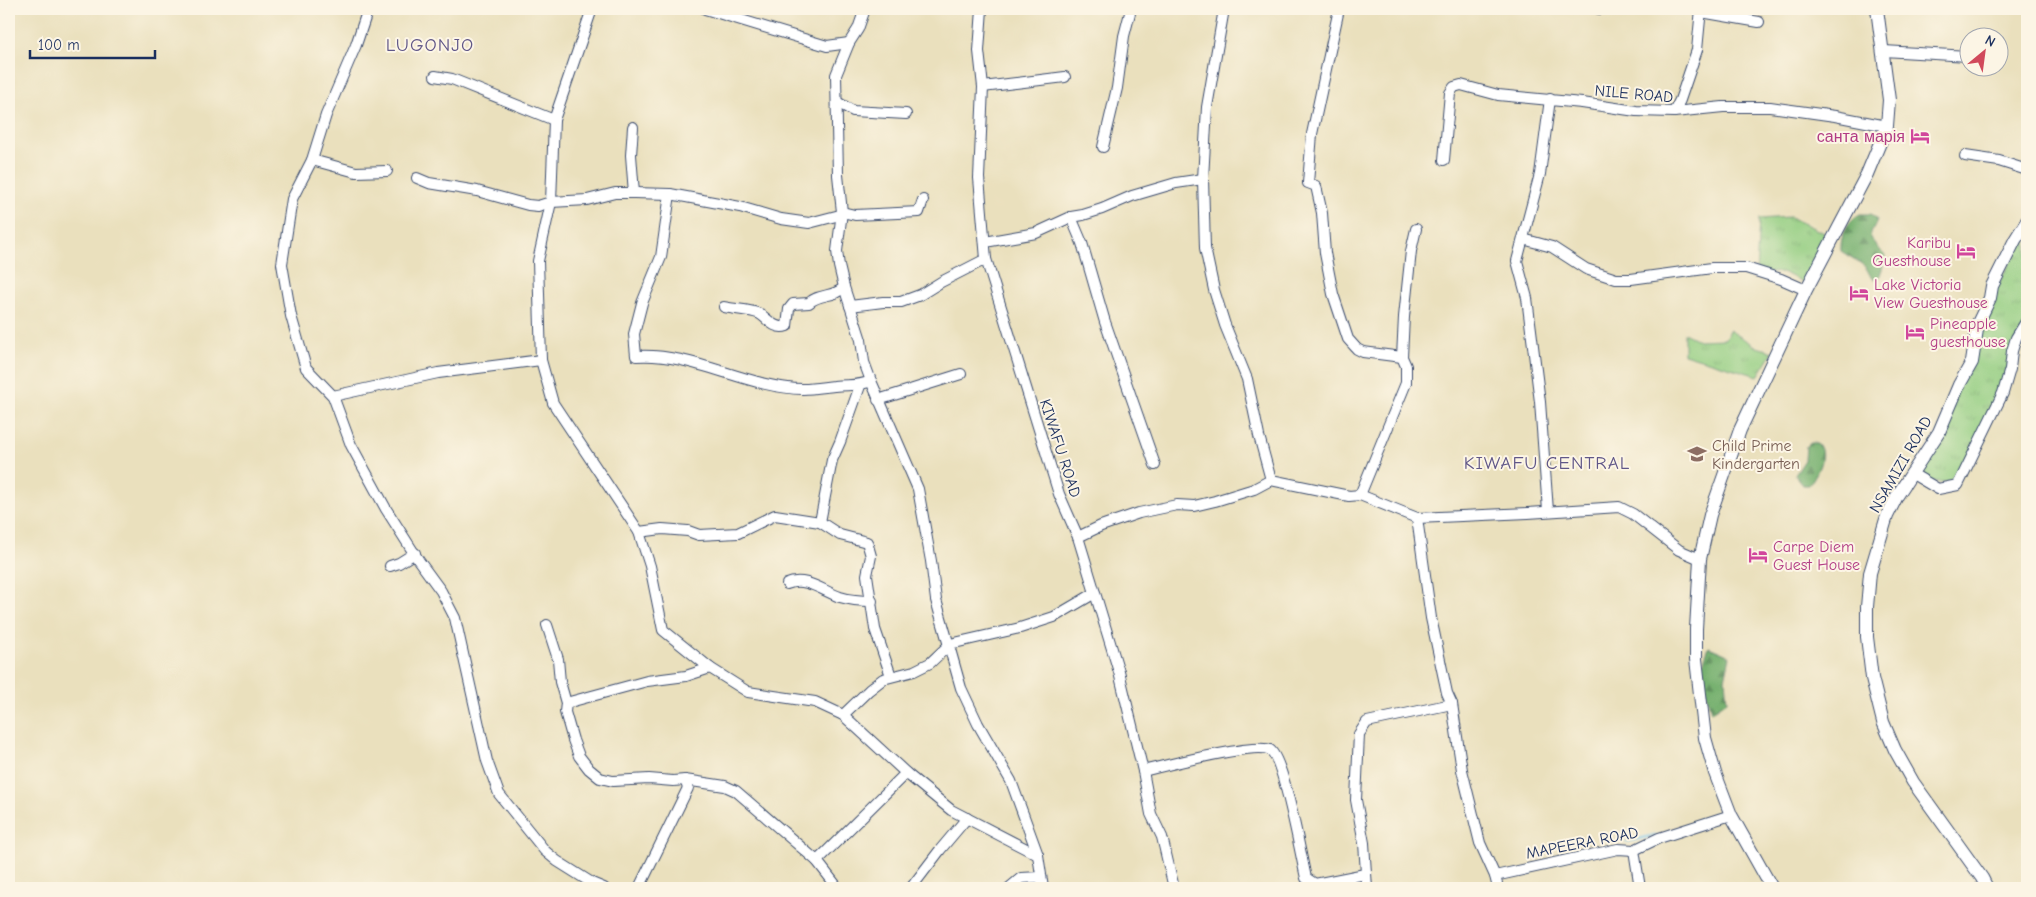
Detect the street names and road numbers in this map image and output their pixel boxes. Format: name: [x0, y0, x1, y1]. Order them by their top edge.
street label: NILE ROAD: [1594, 82, 1674, 106]
street label: KIWAFU ROAD: [1036, 397, 1084, 500]
street label: NSAMIZI ROAD: [1866, 413, 1936, 516]
street label: MAPEERA ROAD: [1524, 823, 1640, 863]

